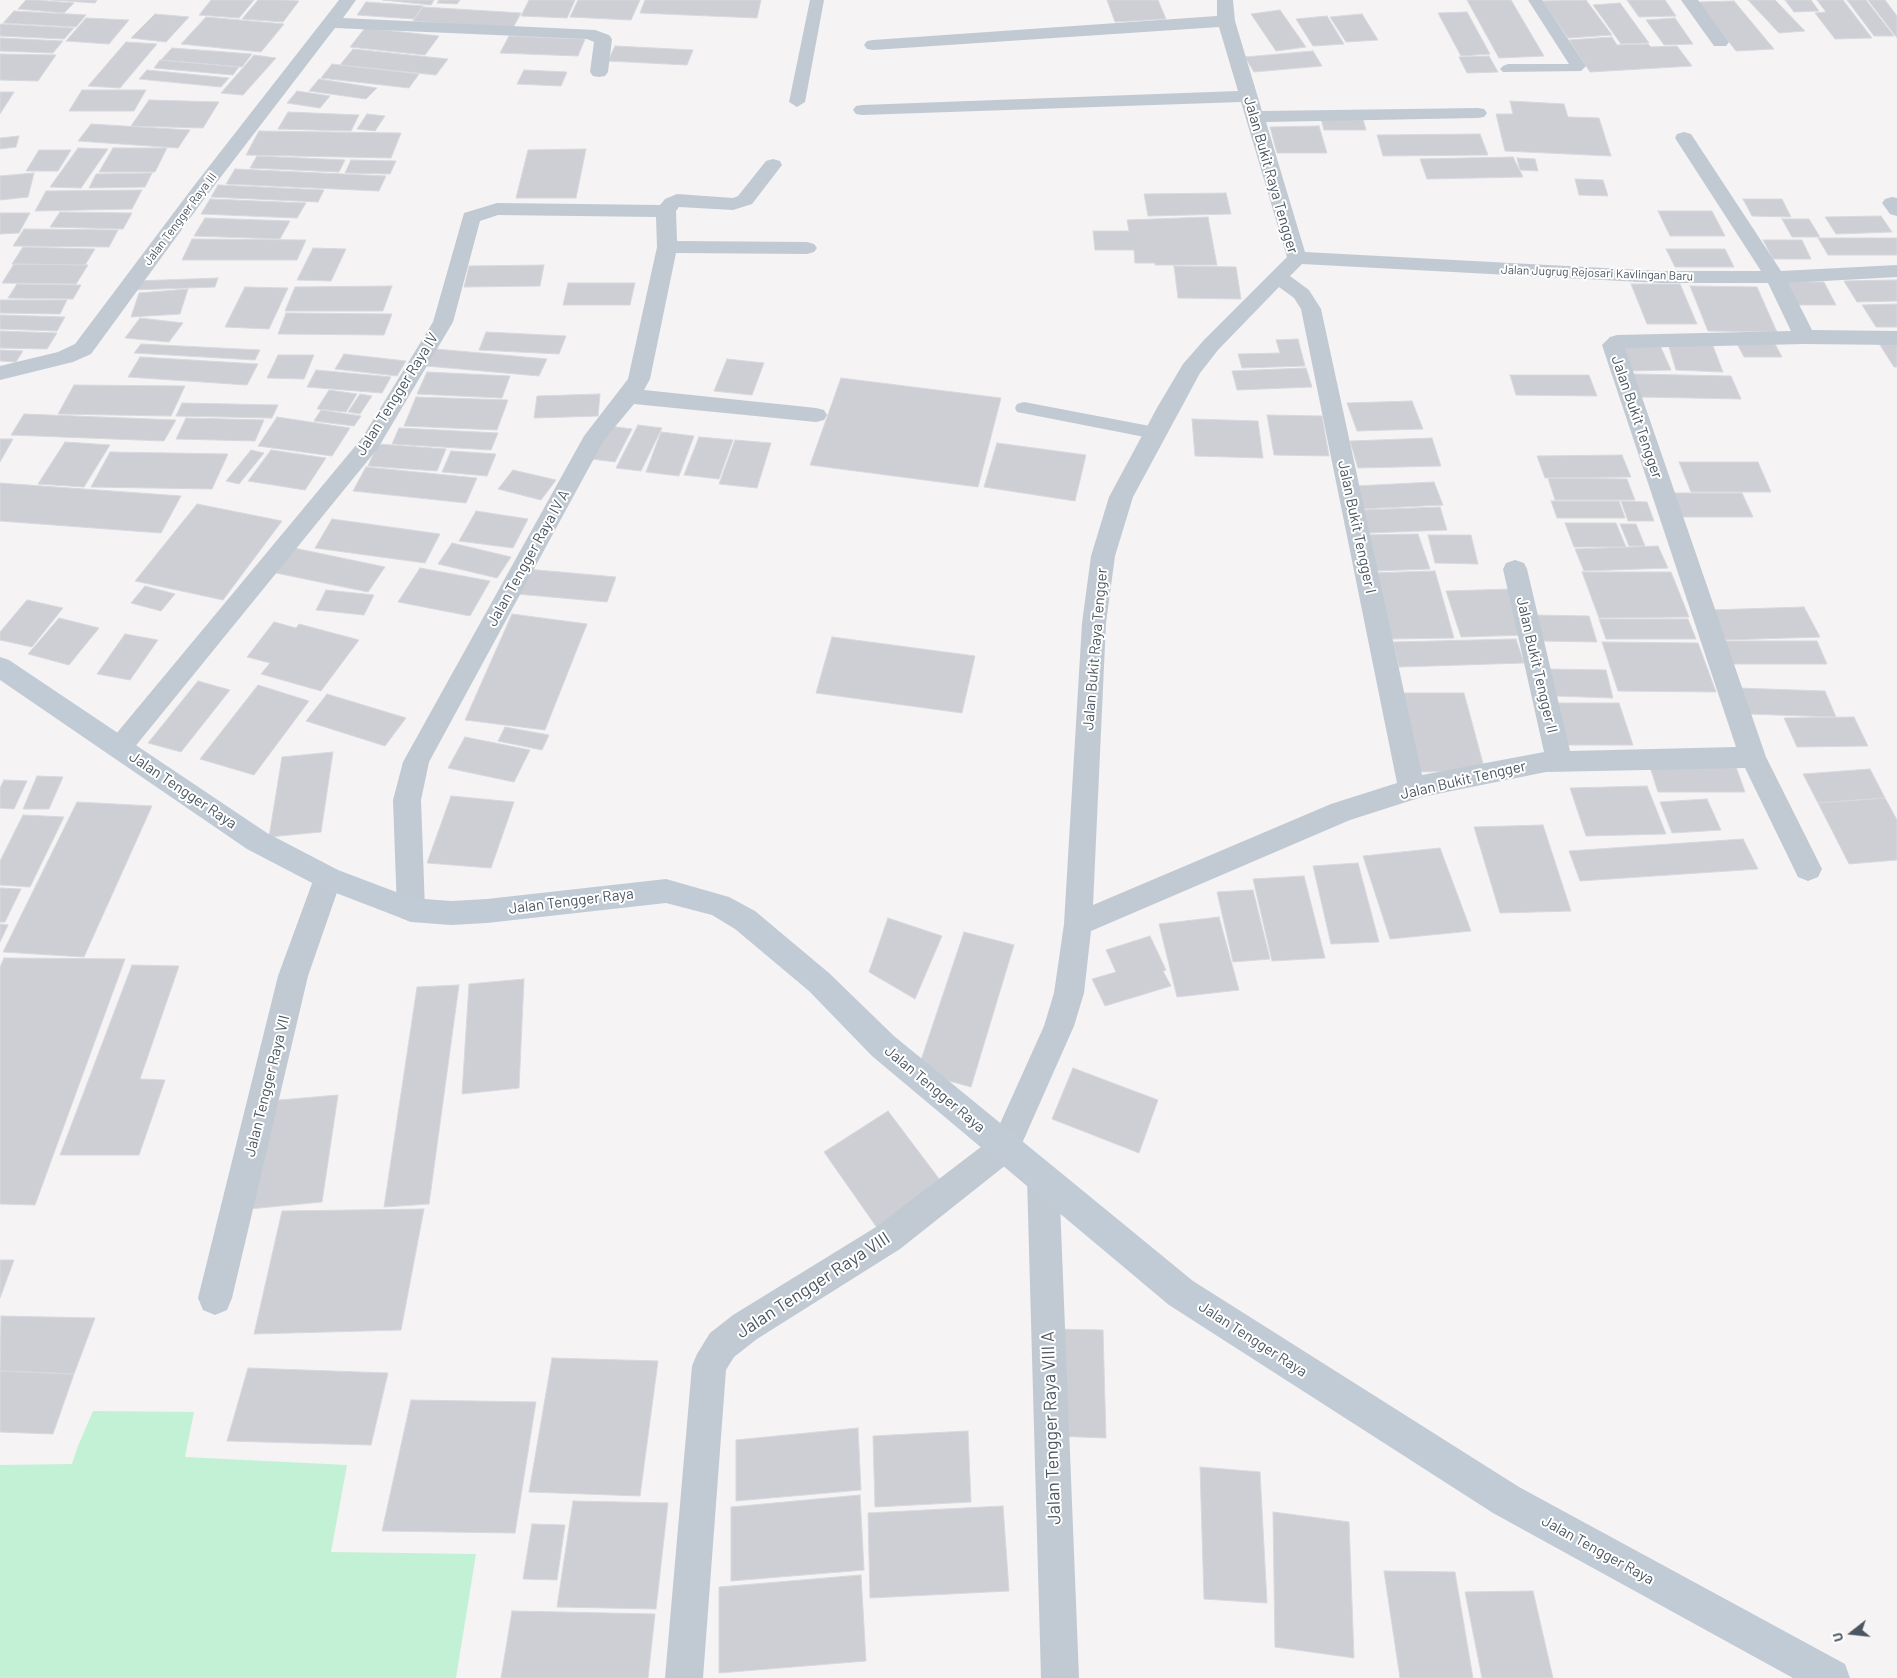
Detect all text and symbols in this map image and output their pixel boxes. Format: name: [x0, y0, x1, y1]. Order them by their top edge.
street label: Jalan Bukit Raya Tengger: [1240, 94, 1302, 256]
street label: Jalan Tengger Raya III: [140, 170, 220, 268]
street label: Jalan Jugrug Rejosari Kavlingan Baru: [1501, 262, 1693, 284]
street label: Jalan Tengger Raya IV: [352, 329, 442, 459]
street label: Jalan Bukit Tengger: [1608, 353, 1666, 481]
street label: Jalan Bukit Tengger I: [1334, 459, 1380, 595]
street label: Jalan Tengger Raya IV A: [483, 486, 573, 630]
street label: Jalan Bukit Raya Tengger: [1079, 567, 1111, 731]
street label: Jalan Bukit Tengger II: [1513, 595, 1561, 735]
street label: Jalan Tengger Raya: [126, 747, 240, 833]
street label: Jalan Bukit Tengger: [1398, 757, 1528, 803]
street label: Jalan Tengger Raya: [507, 884, 635, 918]
street label: Jalan Tengger Raya VII: [241, 1013, 293, 1159]
street label: Jalan Tengger Raya: [881, 1042, 989, 1136]
street label: Jalan Tengger Raya VIII: [732, 1227, 894, 1343]
street label: Jalan Tengger Raya: [1195, 1297, 1311, 1381]
street label: Jalan Tengger Raya VIII A: [1037, 1331, 1065, 1525]
street label: Jalan Tengger Raya: [1539, 1512, 1657, 1588]
north arrow: [1827, 1608, 1877, 1658]
text: U: [1828, 1631, 1846, 1644]

